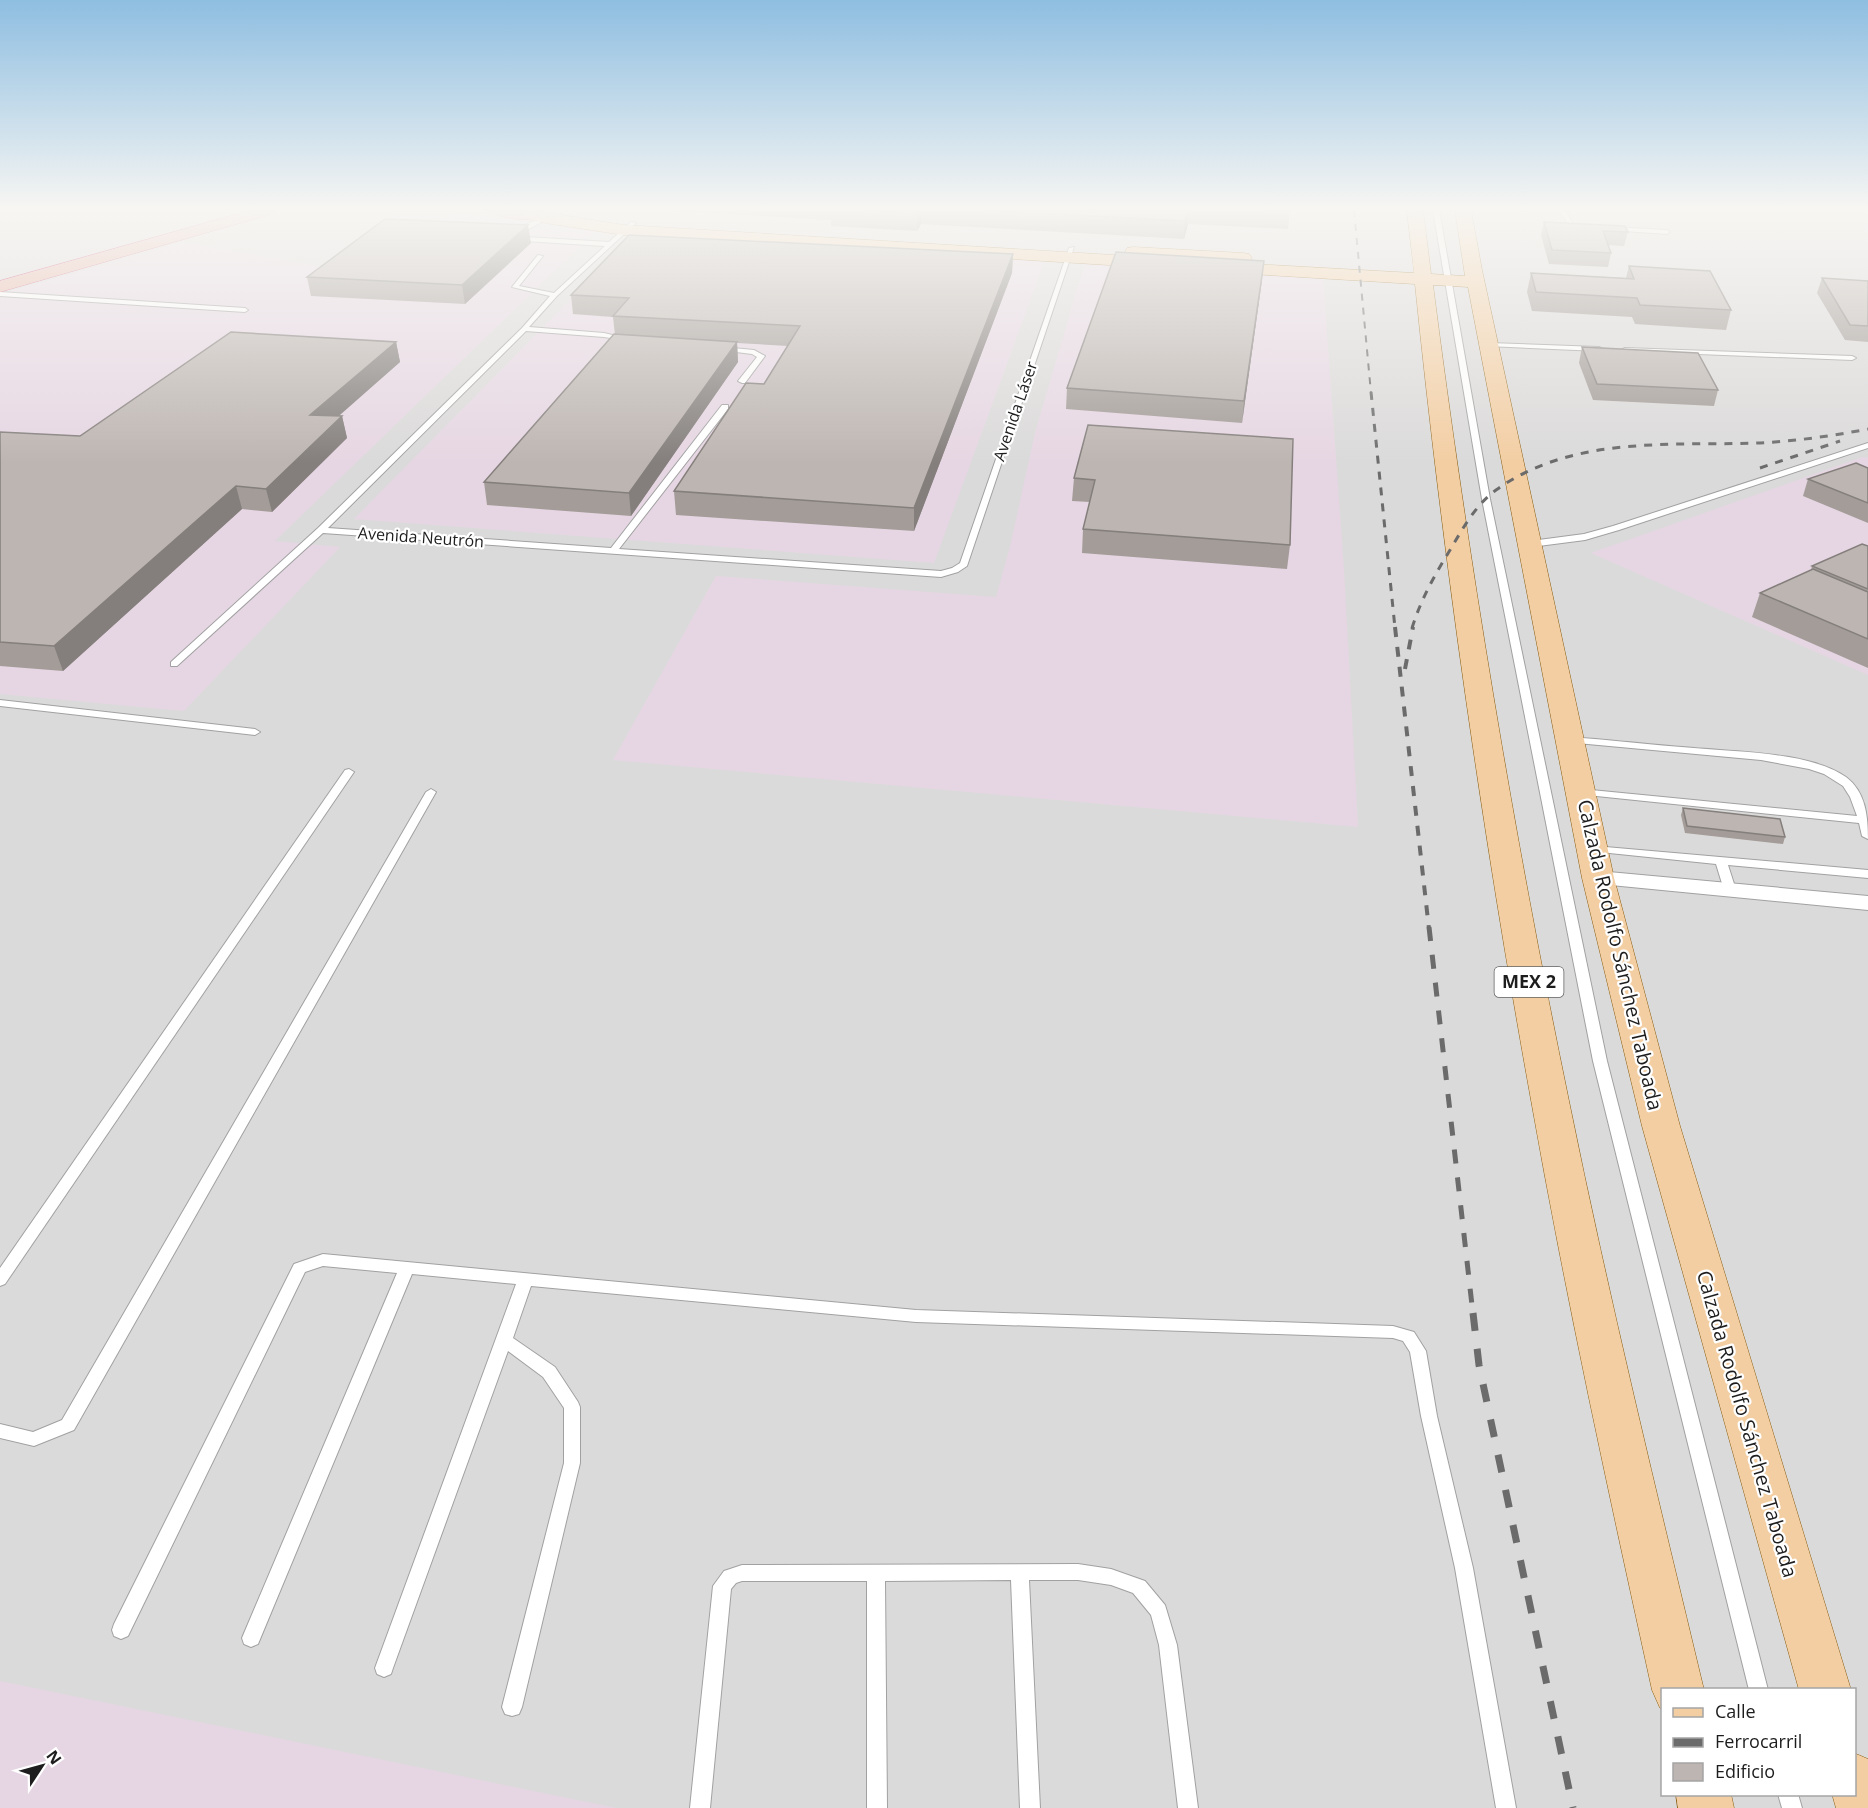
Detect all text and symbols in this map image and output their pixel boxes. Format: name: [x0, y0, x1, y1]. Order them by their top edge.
street label: Avenida Láser: [988, 358, 1043, 464]
street label: Avenida Neutrón: [357, 522, 485, 552]
street label: Calzada Rodolfo Sánchez Taboada: [1572, 797, 1669, 1113]
road number: MEX 2: [1494, 967, 1564, 997]
street label: Calzada Rodolfo Sánchez Taboada: [1691, 1267, 1804, 1581]
legend: [1661, 1688, 1856, 1796]
text: Calle: [1715, 1699, 1756, 1723]
text: Ferrocarril: [1715, 1729, 1802, 1753]
north arrow: [12, 1736, 72, 1796]
text: N: [41, 1745, 67, 1769]
text: Edificio: [1715, 1759, 1775, 1783]

